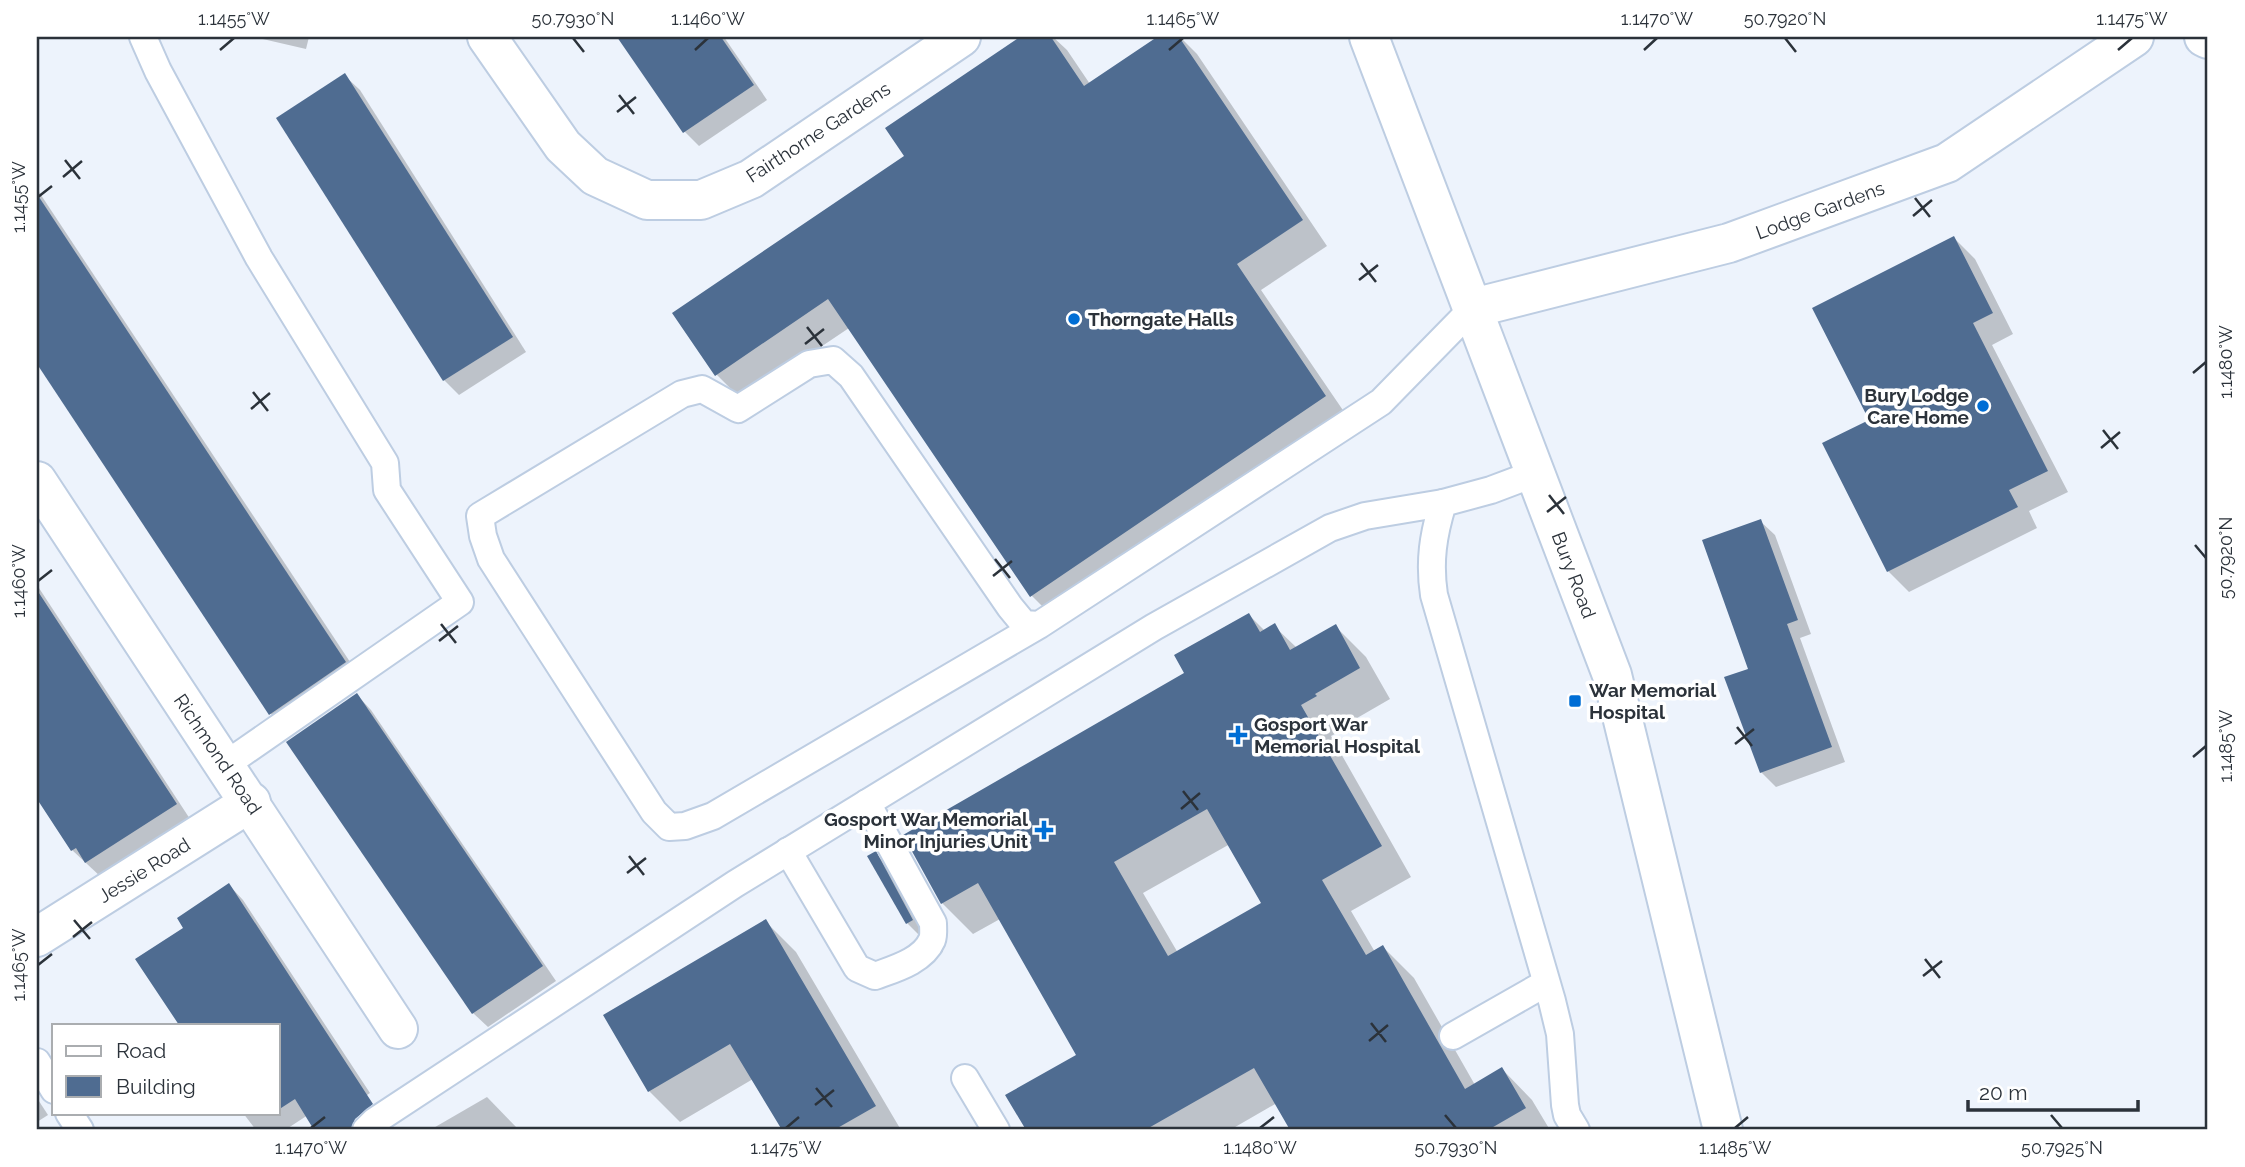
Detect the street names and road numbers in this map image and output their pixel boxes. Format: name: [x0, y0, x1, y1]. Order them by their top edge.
street label: Fairthorne Gardens: [742, 77, 894, 187]
street label: Lodge Gardens: [1753, 177, 1887, 243]
street label: Bury Road: [1547, 529, 1601, 621]
street label: Richmond Road: [170, 690, 266, 818]
street label: Jessie Road: [94, 833, 194, 907]

